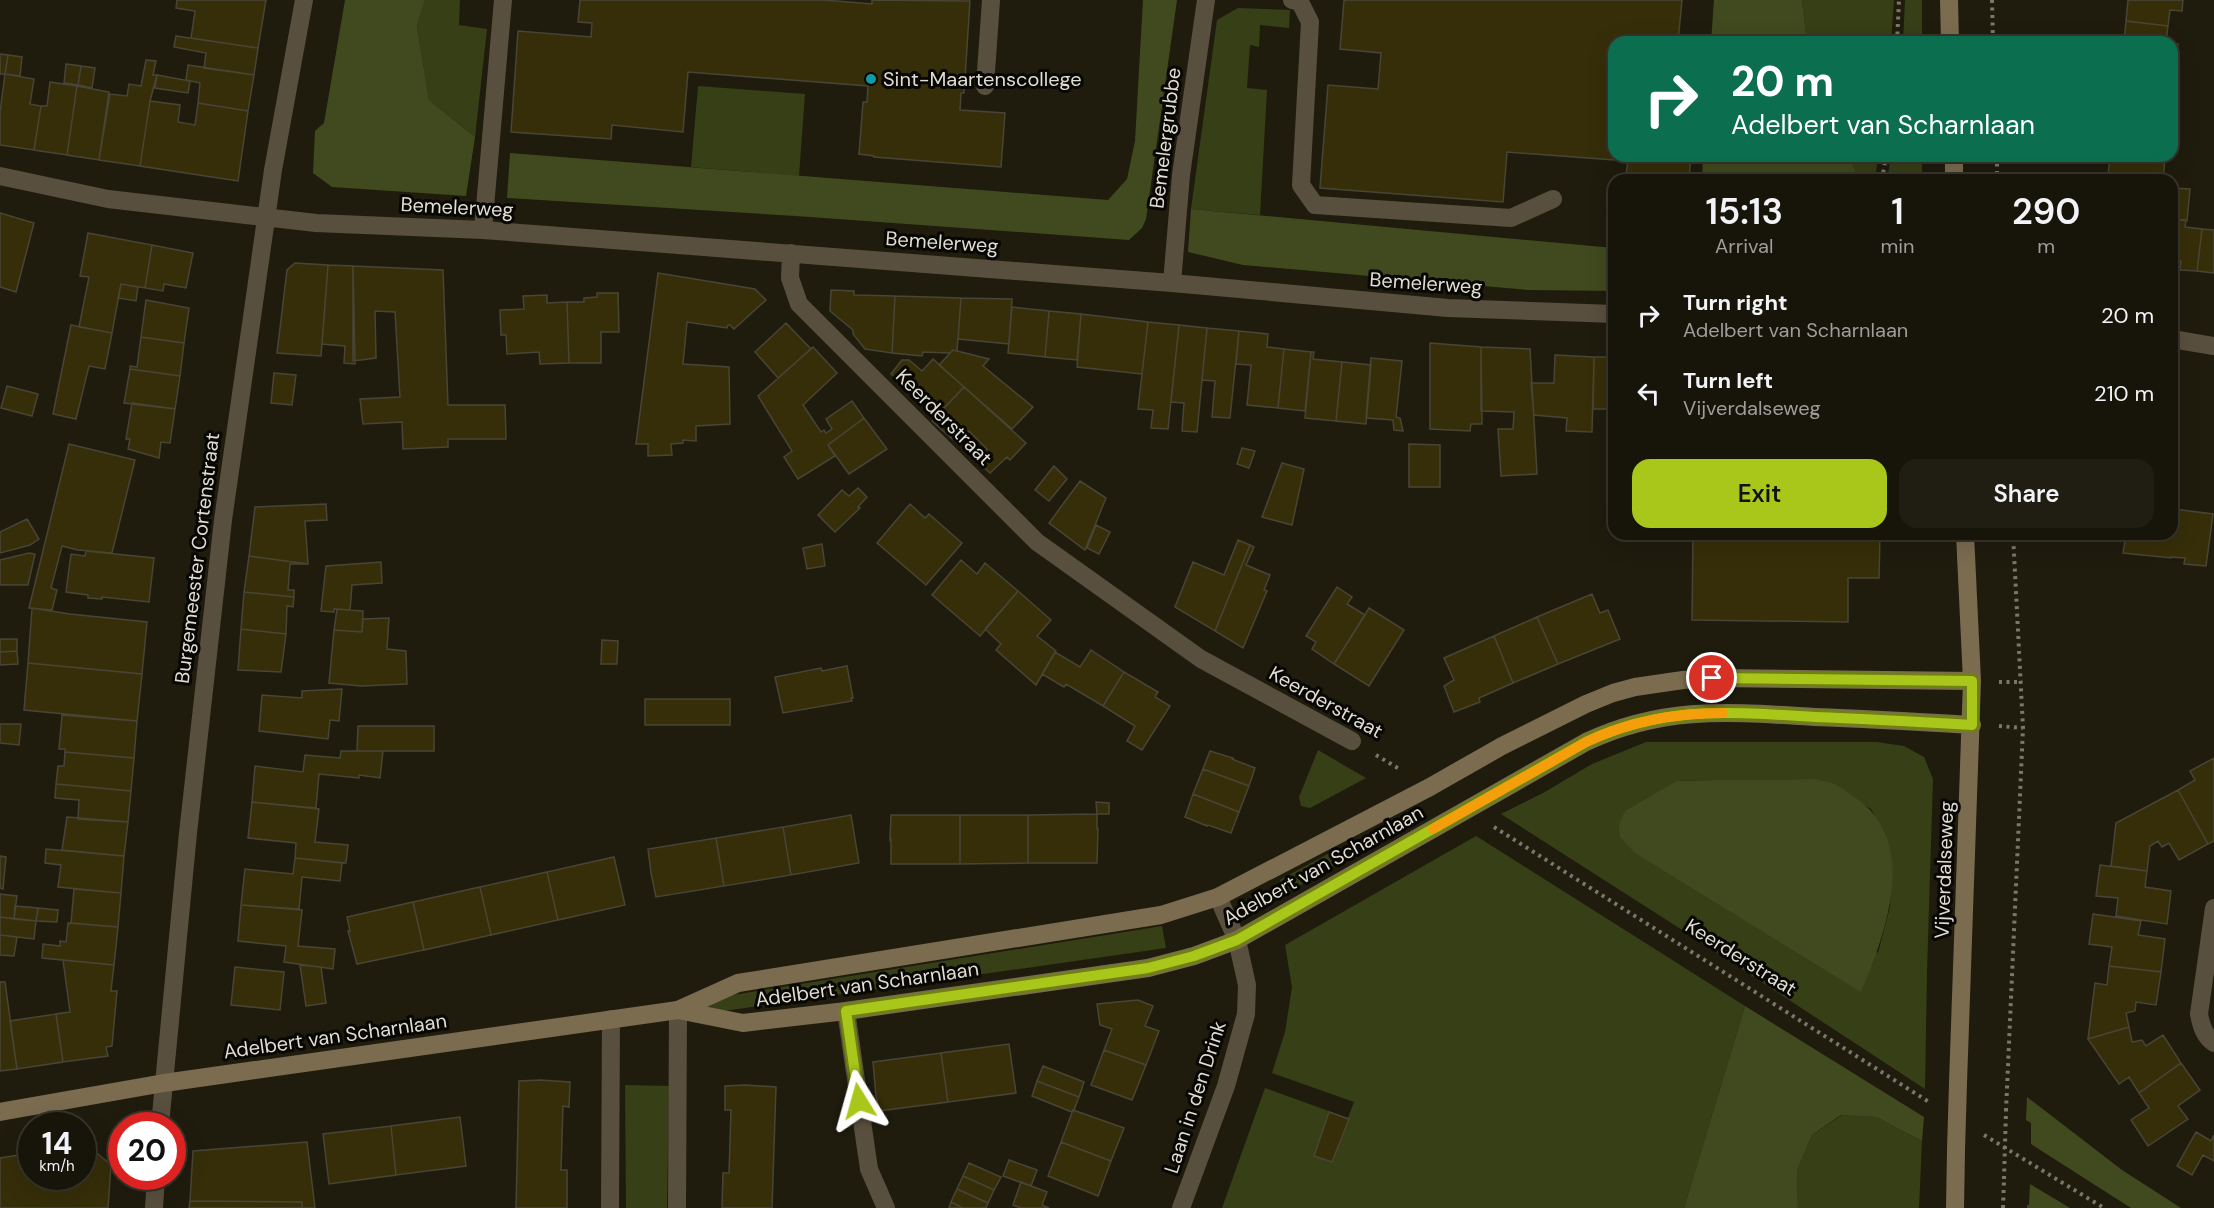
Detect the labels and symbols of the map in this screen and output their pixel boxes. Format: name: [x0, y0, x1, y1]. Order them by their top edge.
place label: Sint-Maartenscollege: [883, 66, 1082, 92]
street label: Bemelergrubbe: [1143, 66, 1187, 210]
marker: Sint-Maartenscollege: [864, 72, 878, 86]
street label: Bemelerweg: [400, 191, 514, 223]
street label: Bemelerweg: [885, 225, 999, 259]
street label: Bemelerweg: [1369, 266, 1483, 300]
street label: Keerderstraat: [890, 363, 998, 471]
street label: Burgemeester Cortenstraat: [169, 431, 225, 685]
pin: [1686, 652, 1737, 703]
street label: Keerderstraat: [1264, 660, 1388, 744]
street label: Adelbert van Scharnlaan: [1218, 799, 1428, 931]
street label: Vijverdalseweg: [1929, 801, 1959, 939]
street label: Keerderstraat: [1681, 913, 1802, 1002]
street label: Adelbert van Scharnlaan: [754, 955, 980, 1013]
street label: Adelbert van Scharnlaan: [222, 1007, 448, 1065]
street label: Laan in den Drink: [1158, 1017, 1232, 1177]
position arrow: [827, 1069, 891, 1133]
speed limit sign: 20: [108, 1112, 186, 1190]

